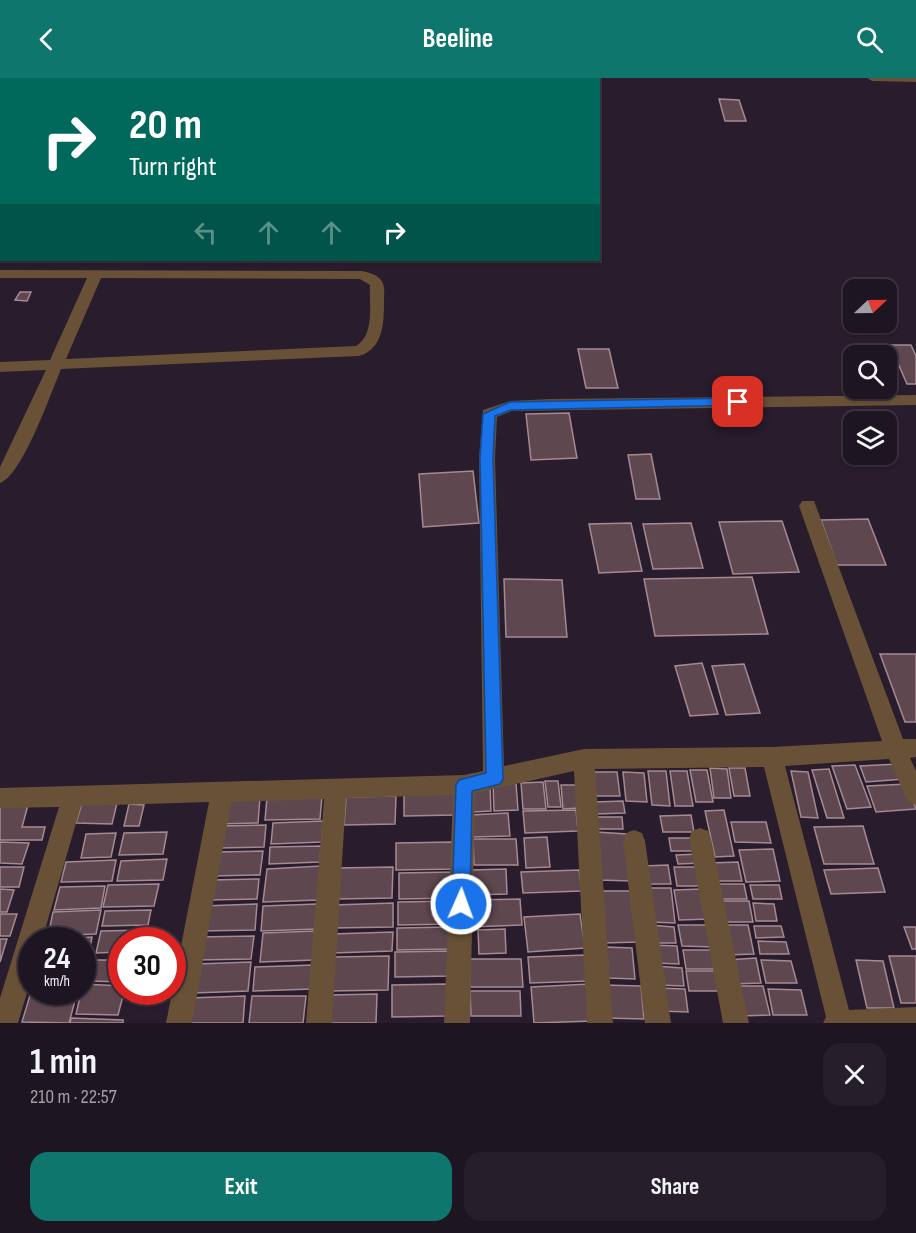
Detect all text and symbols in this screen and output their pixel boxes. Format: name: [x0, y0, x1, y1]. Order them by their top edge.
icon: back: [30, 23, 63, 56]
text: Beeline: [423, 23, 493, 55]
icon: search: [853, 23, 886, 56]
text: 20 m: [129, 100, 202, 151]
icon: right: [30, 102, 108, 180]
text: Turn right: [129, 151, 216, 183]
icon: left: [189, 216, 222, 249]
icon: ahead: [252, 216, 285, 249]
icon: ahead: [315, 216, 348, 249]
icon: right: [378, 216, 411, 249]
north arrow: [843, 279, 897, 333]
map controls: [843, 279, 897, 465]
button: search: [843, 345, 897, 399]
pin: [712, 376, 763, 427]
icon: arrive: [721, 385, 754, 418]
button: layers: [843, 411, 897, 465]
position arrow: [429, 872, 493, 936]
speed limit sign: 30: [108, 927, 186, 1005]
text: 24: [44, 941, 70, 977]
text: km/h: [44, 972, 70, 991]
text: 1 min: [30, 1041, 97, 1084]
button: close: [823, 1043, 886, 1106]
text: 210 m · 22:57: [30, 1085, 117, 1109]
button: Exit: [30, 1152, 452, 1221]
button: Share: [464, 1152, 886, 1221]

